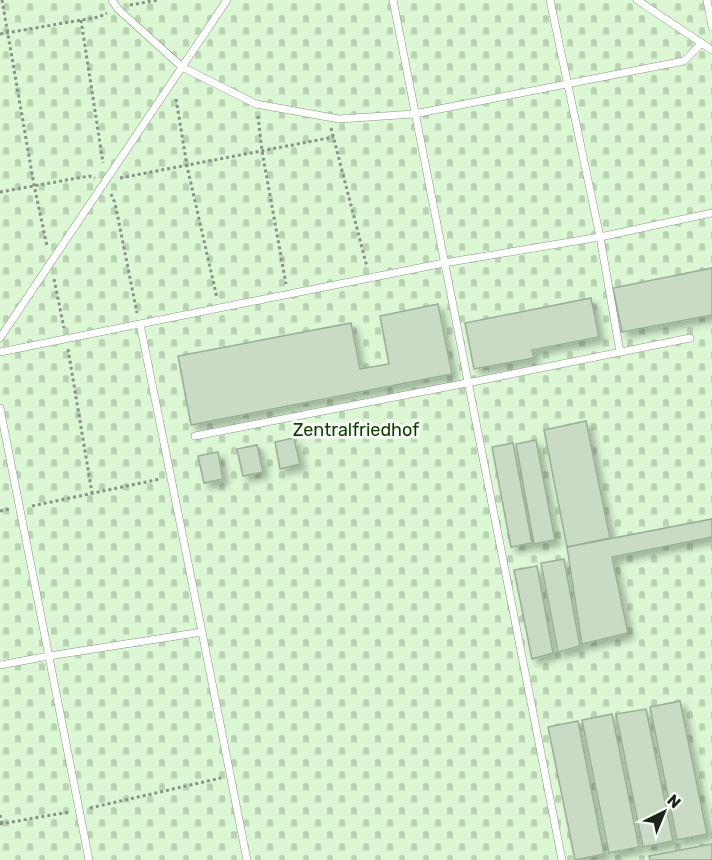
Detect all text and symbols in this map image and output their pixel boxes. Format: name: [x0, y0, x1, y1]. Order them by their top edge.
park label: Zentralfriedhof: [293, 419, 419, 441]
north arrow: [634, 782, 694, 842]
text: N: [663, 791, 685, 812]

